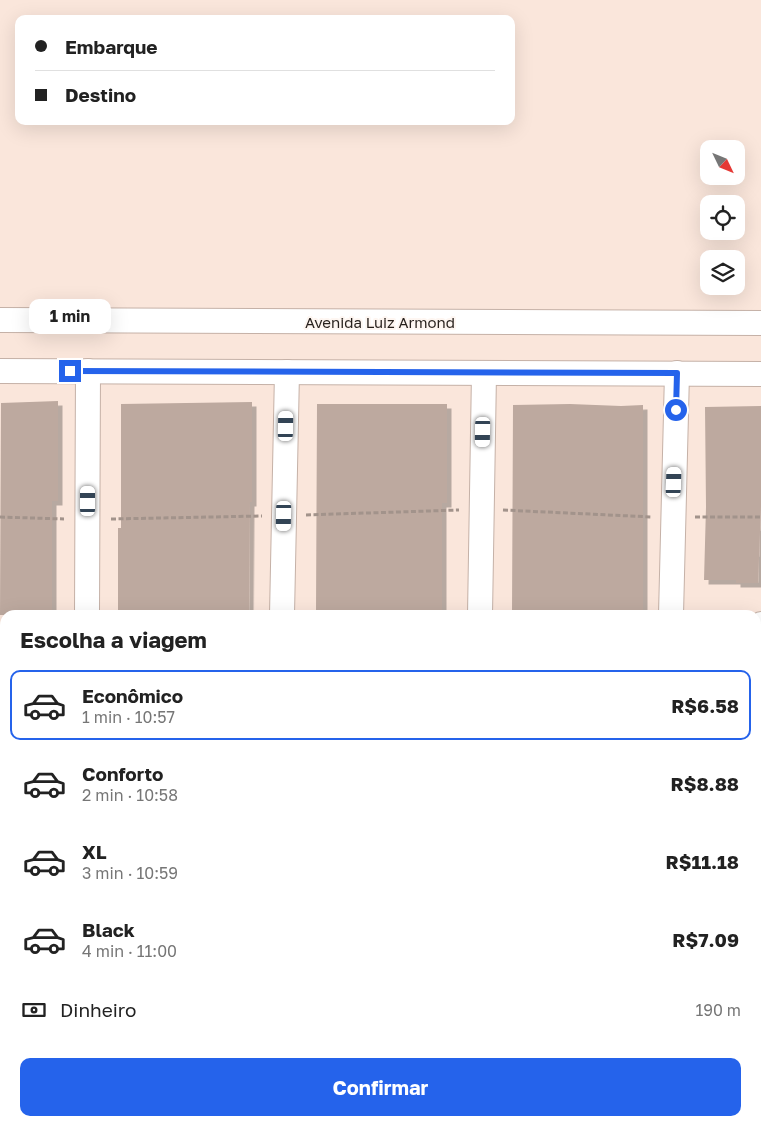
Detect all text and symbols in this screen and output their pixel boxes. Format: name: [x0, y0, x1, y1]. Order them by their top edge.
text: Embarque: [65, 35, 158, 58]
text: Destino: [65, 83, 136, 106]
north arrow: [700, 140, 745, 185]
map controls: [700, 140, 745, 295]
button: locate: [700, 195, 745, 240]
button: layers: [700, 250, 745, 295]
callout: 1 min: [29, 298, 111, 334]
text: 1 min: [50, 306, 90, 326]
street label: Avenida Luiz Armond: [305, 313, 455, 331]
route end: [59, 360, 81, 382]
route start: [665, 399, 687, 421]
car: [278, 411, 293, 441]
car: [475, 417, 490, 447]
car: [665, 467, 682, 497]
car: [80, 486, 95, 516]
car: [276, 501, 291, 531]
text: Escolha a viagem: [20, 626, 207, 653]
icon: car: [22, 683, 67, 728]
text: Econômico: [82, 684, 183, 707]
text: R$6.58: [671, 694, 739, 717]
text: 1 min · 10:57: [82, 707, 175, 727]
icon: car: [22, 761, 67, 806]
text: Conforto: [82, 762, 163, 785]
text: R$8.88: [671, 772, 739, 795]
text: 2 min · 10:58: [82, 785, 178, 805]
icon: car: [22, 839, 67, 884]
text: XL: [82, 840, 107, 863]
text: R$11.18: [665, 850, 739, 873]
text: 3 min · 10:59: [82, 863, 178, 883]
icon: car: [22, 917, 67, 962]
text: Black: [82, 918, 135, 941]
text: R$7.09: [672, 928, 739, 951]
text: 4 min · 11:00: [82, 941, 177, 961]
icon: cash: [20, 996, 48, 1024]
text: Dinheiro: [60, 998, 137, 1021]
text: 190 m: [695, 1000, 741, 1020]
button: Confirmar: [20, 1058, 741, 1116]

